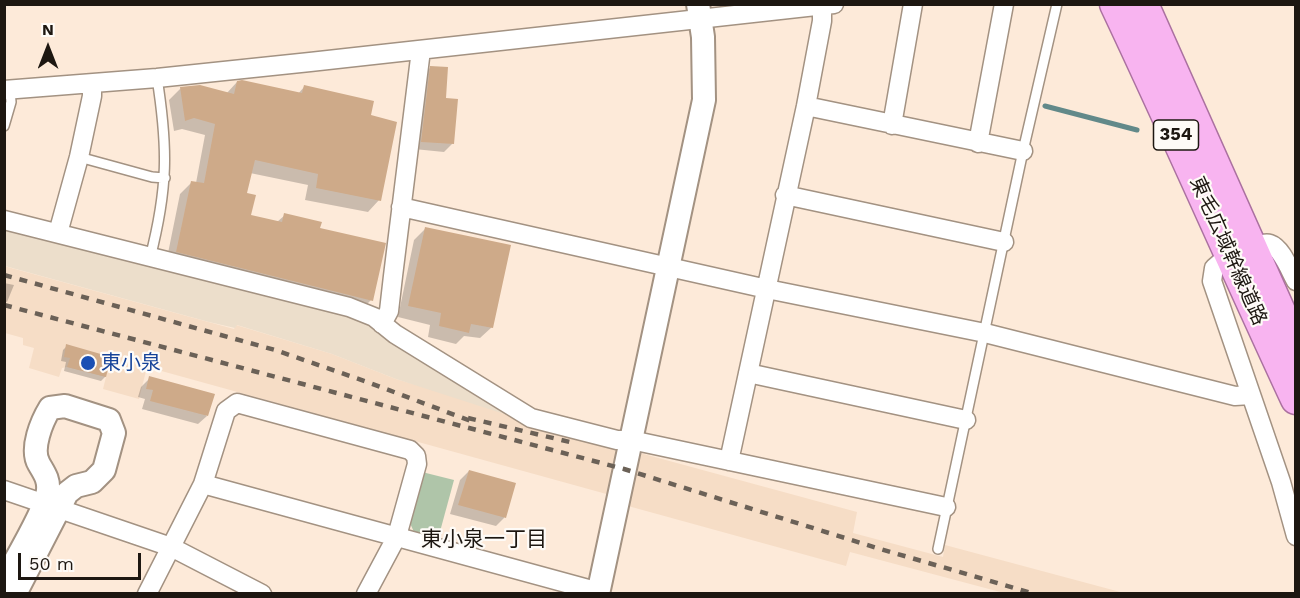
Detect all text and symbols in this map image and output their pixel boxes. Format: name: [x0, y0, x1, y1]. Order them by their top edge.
north arrow: [18, 18, 78, 78]
text: N: [42, 20, 54, 39]
road number: 354: [1154, 120, 1198, 150]
street label: 東毛広域幹線道路: [1184, 173, 1272, 329]
place label: 東小泉: [101, 351, 161, 375]
marker: 東小泉: [79, 354, 97, 372]
district label: 東小泉一丁目: [421, 527, 547, 553]
scale bar: [21, 541, 144, 579]
text: 50 m: [29, 553, 74, 574]

